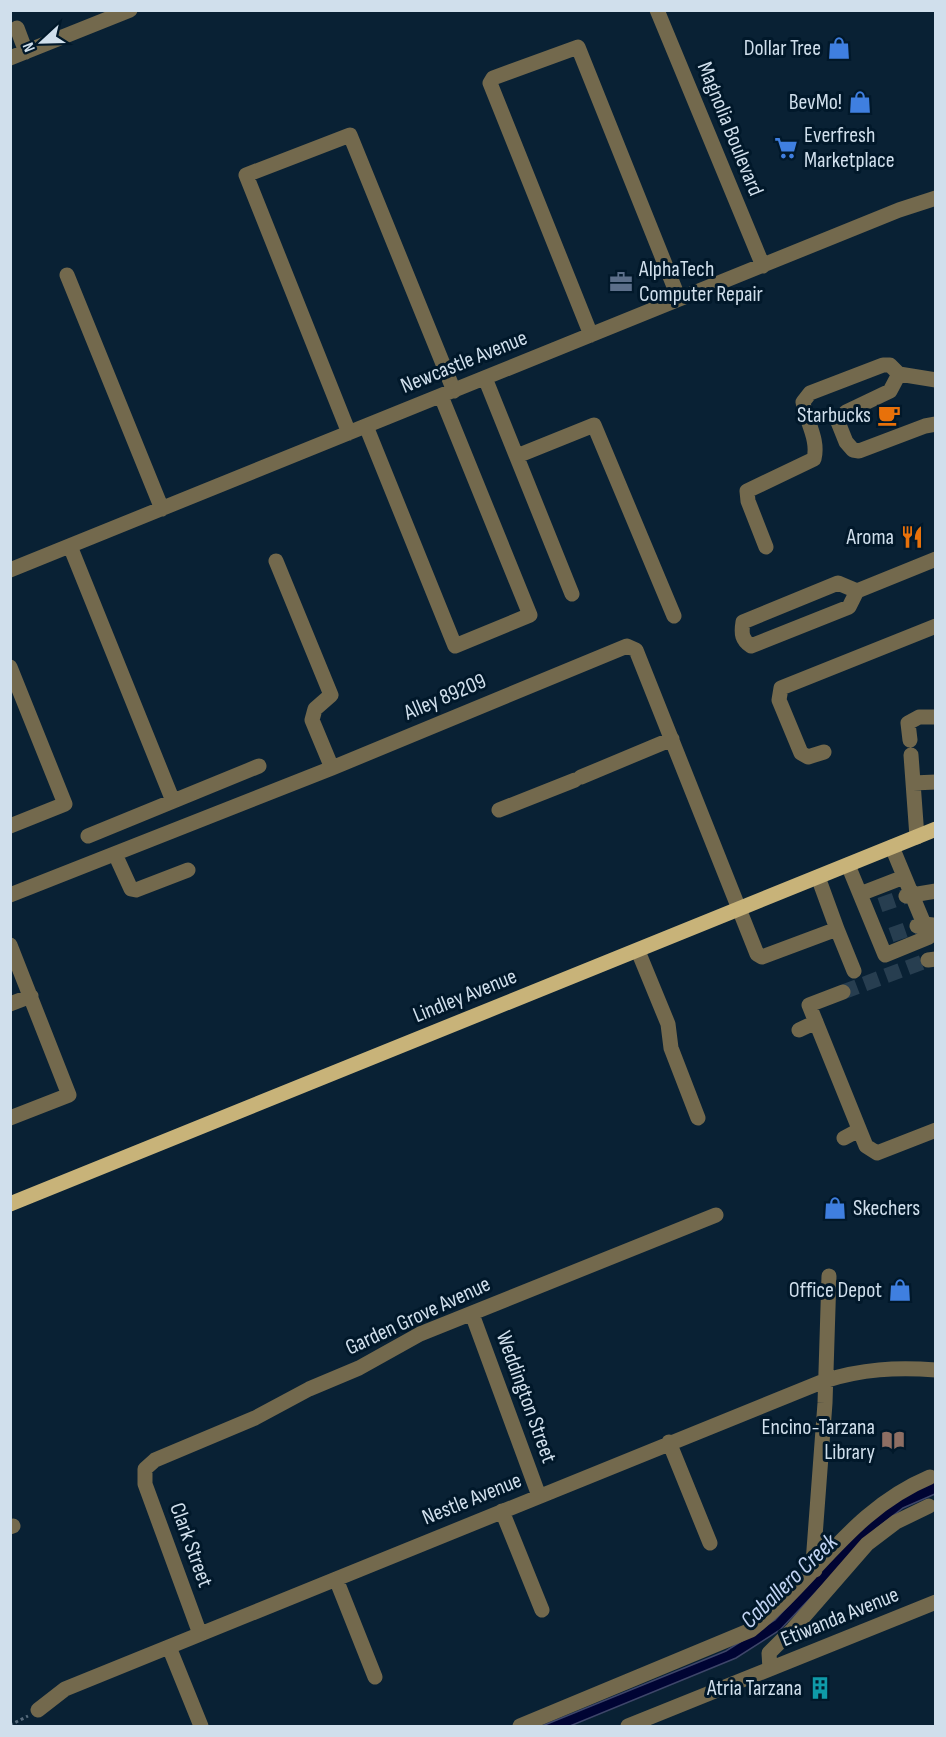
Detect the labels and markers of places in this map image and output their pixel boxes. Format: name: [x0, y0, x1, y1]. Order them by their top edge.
place label: Dollar Tree: [744, 35, 821, 62]
shop icon: Dollar Tree: [826, 35, 852, 61]
place label: BevMo!: [789, 89, 842, 116]
shop icon: BevMo!: [847, 89, 873, 115]
place label: Everfresh Marketplace: [804, 122, 895, 174]
supermarket icon: Everfresh Marketplace: [773, 135, 799, 161]
place label: AlphaTech Computer Repair: [638, 256, 763, 308]
office icon: AlphaTech Computer Repair: [608, 269, 634, 295]
place label: Starbucks: [797, 402, 871, 429]
cafe icon: Starbucks: [876, 402, 902, 428]
place label: Aroma: [845, 524, 894, 551]
restaurant icon: Aroma: [899, 524, 925, 550]
shop icon: Skechers: [822, 1195, 848, 1221]
place label: Skechers: [853, 1195, 920, 1222]
place label: Office Depot: [789, 1277, 882, 1304]
shop icon: Office Depot: [887, 1277, 913, 1303]
place label: Encino-Tarzana Library: [762, 1414, 876, 1466]
library icon: Encino-Tarzana Library: [880, 1427, 906, 1453]
place label: Atria Tarzana: [706, 1675, 802, 1702]
building icon: Atria Tarzana: [807, 1675, 833, 1701]

